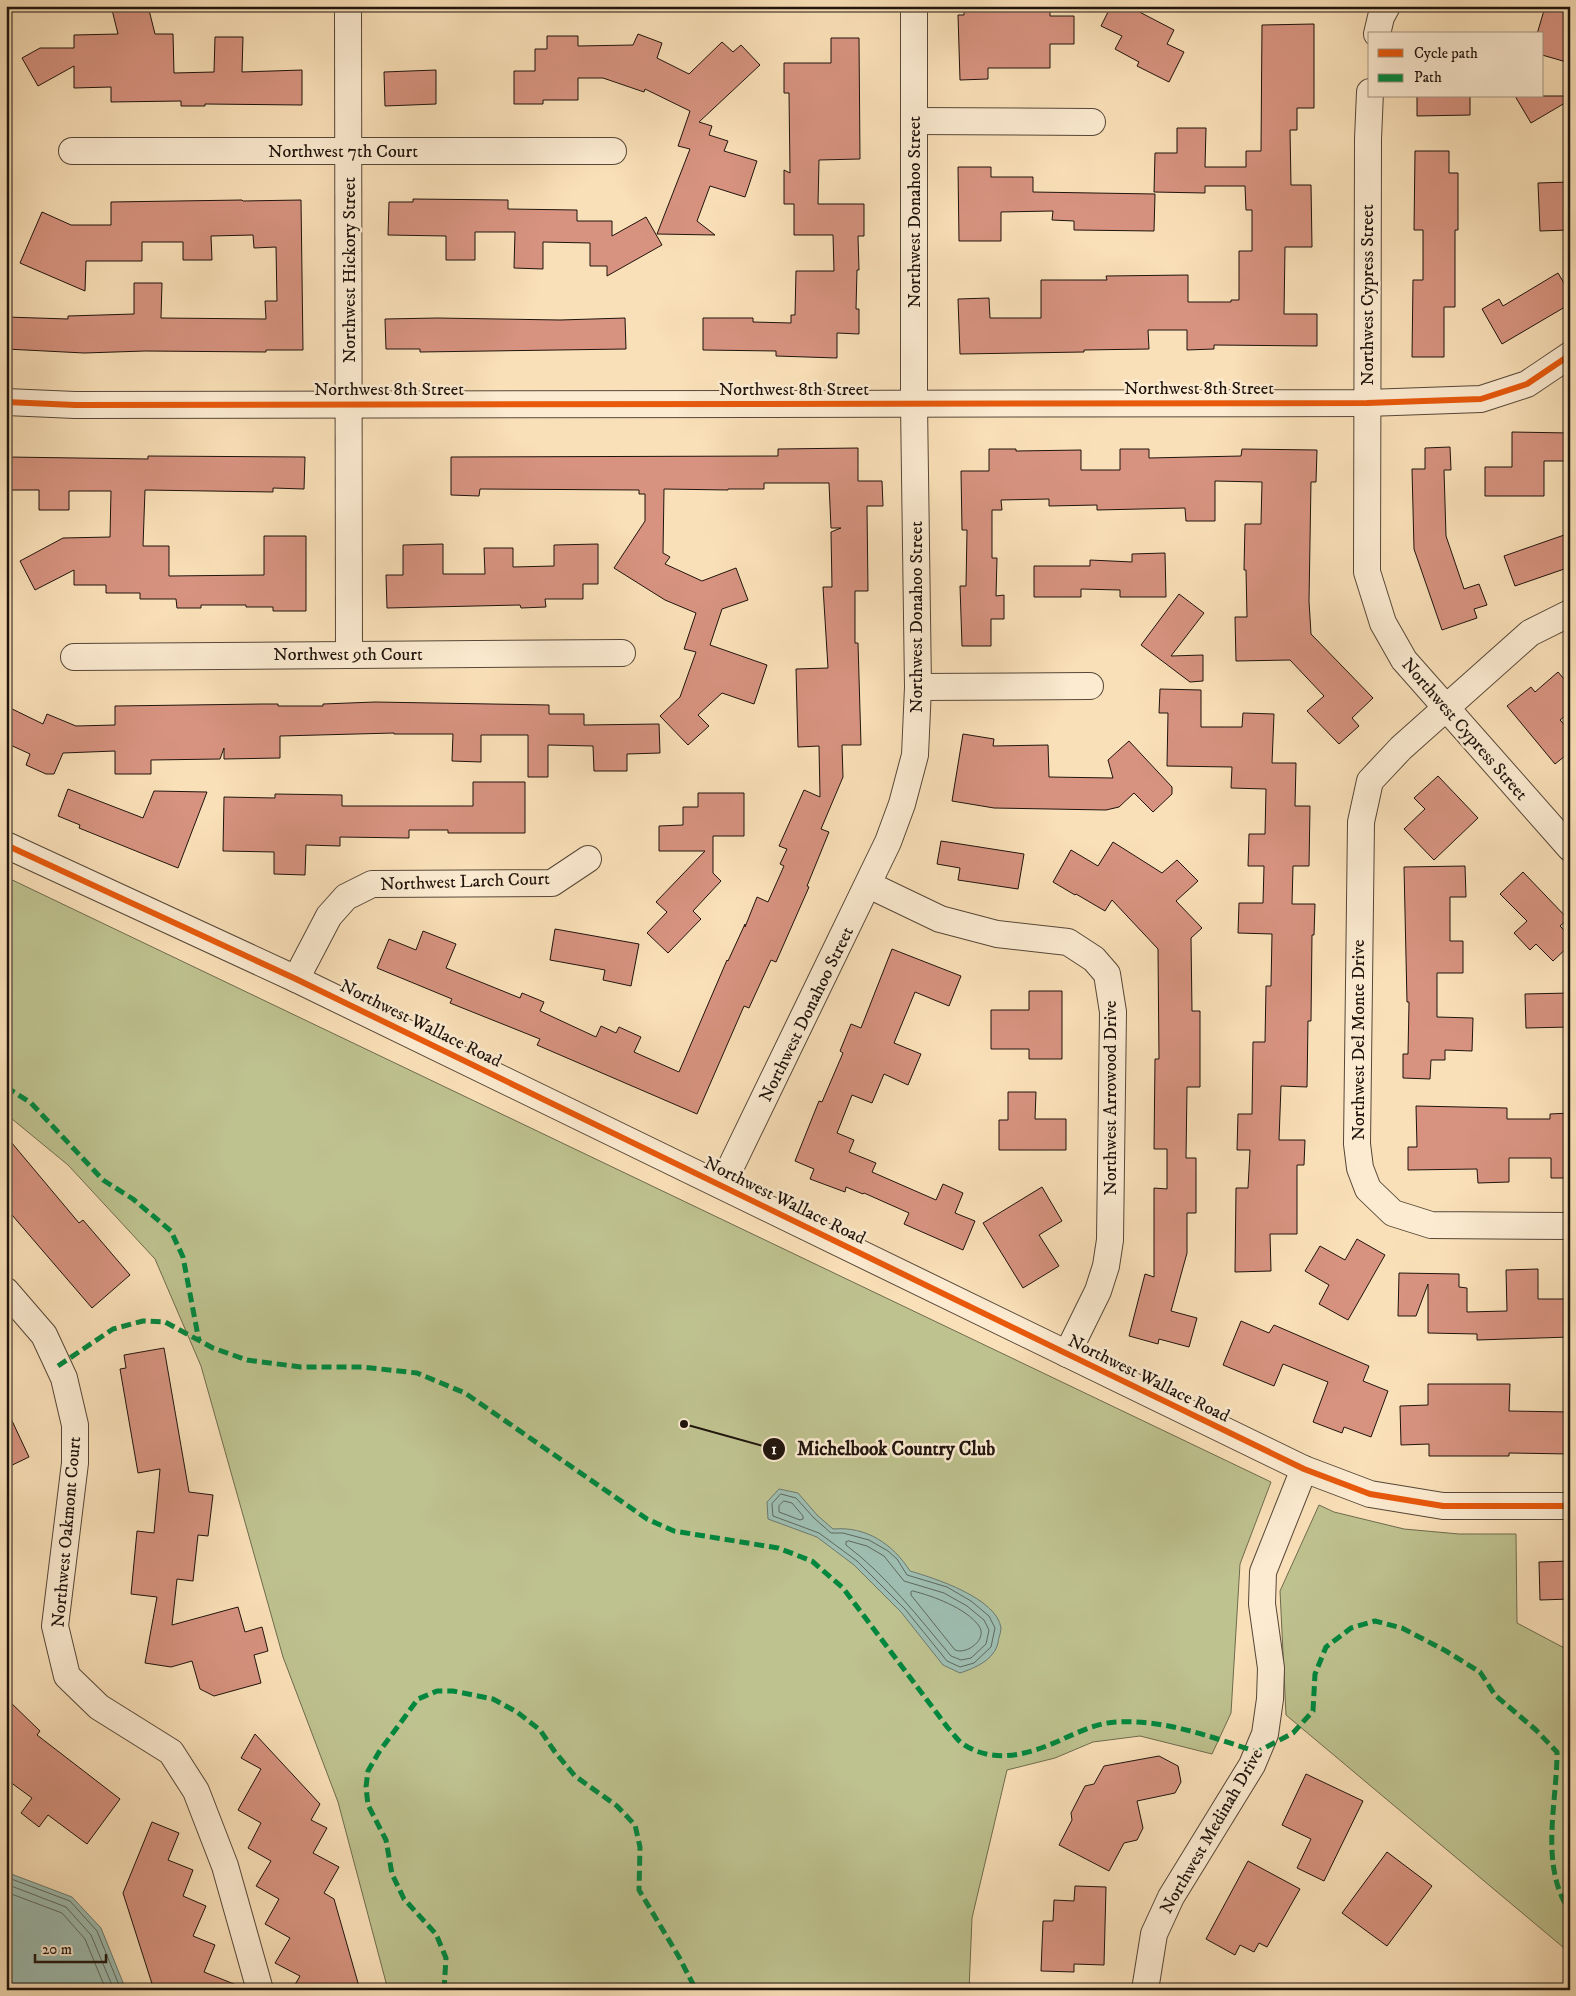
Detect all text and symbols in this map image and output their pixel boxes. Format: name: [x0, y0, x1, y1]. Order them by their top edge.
legend: [1368, 32, 1544, 98]
text: Cycle path: [1414, 44, 1478, 63]
text: Path: [1414, 68, 1442, 87]
street label: Northwest Donahoo Street: [904, 116, 926, 308]
street label: Northwest 7th Court: [268, 141, 418, 163]
street label: Northwest Hickory Street: [339, 177, 361, 363]
street label: Northwest Cypress Street: [1357, 204, 1379, 386]
street label: Northwest 8th Street: [1124, 378, 1274, 400]
street label: Northwest 8th Street: [314, 379, 464, 401]
street label: Northwest 8th Street: [719, 379, 869, 401]
street label: Northwest Donahoo Street: [906, 521, 928, 713]
street label: Northwest 9th Court: [273, 644, 423, 666]
street label: Northwest Cypress Street: [1396, 654, 1532, 806]
street label: Northwest Larch Court: [380, 868, 550, 896]
street label: Northwest Donahoo Street: [755, 923, 859, 1106]
street label: Northwest Del Monte Drive: [1348, 940, 1370, 1141]
street label: Northwest Wallace Road: [336, 975, 505, 1073]
street label: Northwest Arrowood Drive: [1100, 1001, 1122, 1195]
street label: Northwest Wallace Road: [700, 1152, 869, 1250]
street label: Northwest Wallace Road: [1064, 1330, 1233, 1428]
callout: Michelbook Country Club: [762, 1432, 1005, 1466]
street label: Northwest Oakmont Court: [48, 1435, 86, 1629]
text: Michelbook Country Club: [797, 1438, 995, 1461]
text: 1: [771, 1440, 777, 1459]
street label: Northwest Medinah Drive: [1156, 1745, 1268, 1918]
scale bar: [35, 1931, 106, 1963]
text: 20 m: [42, 1940, 72, 1959]

